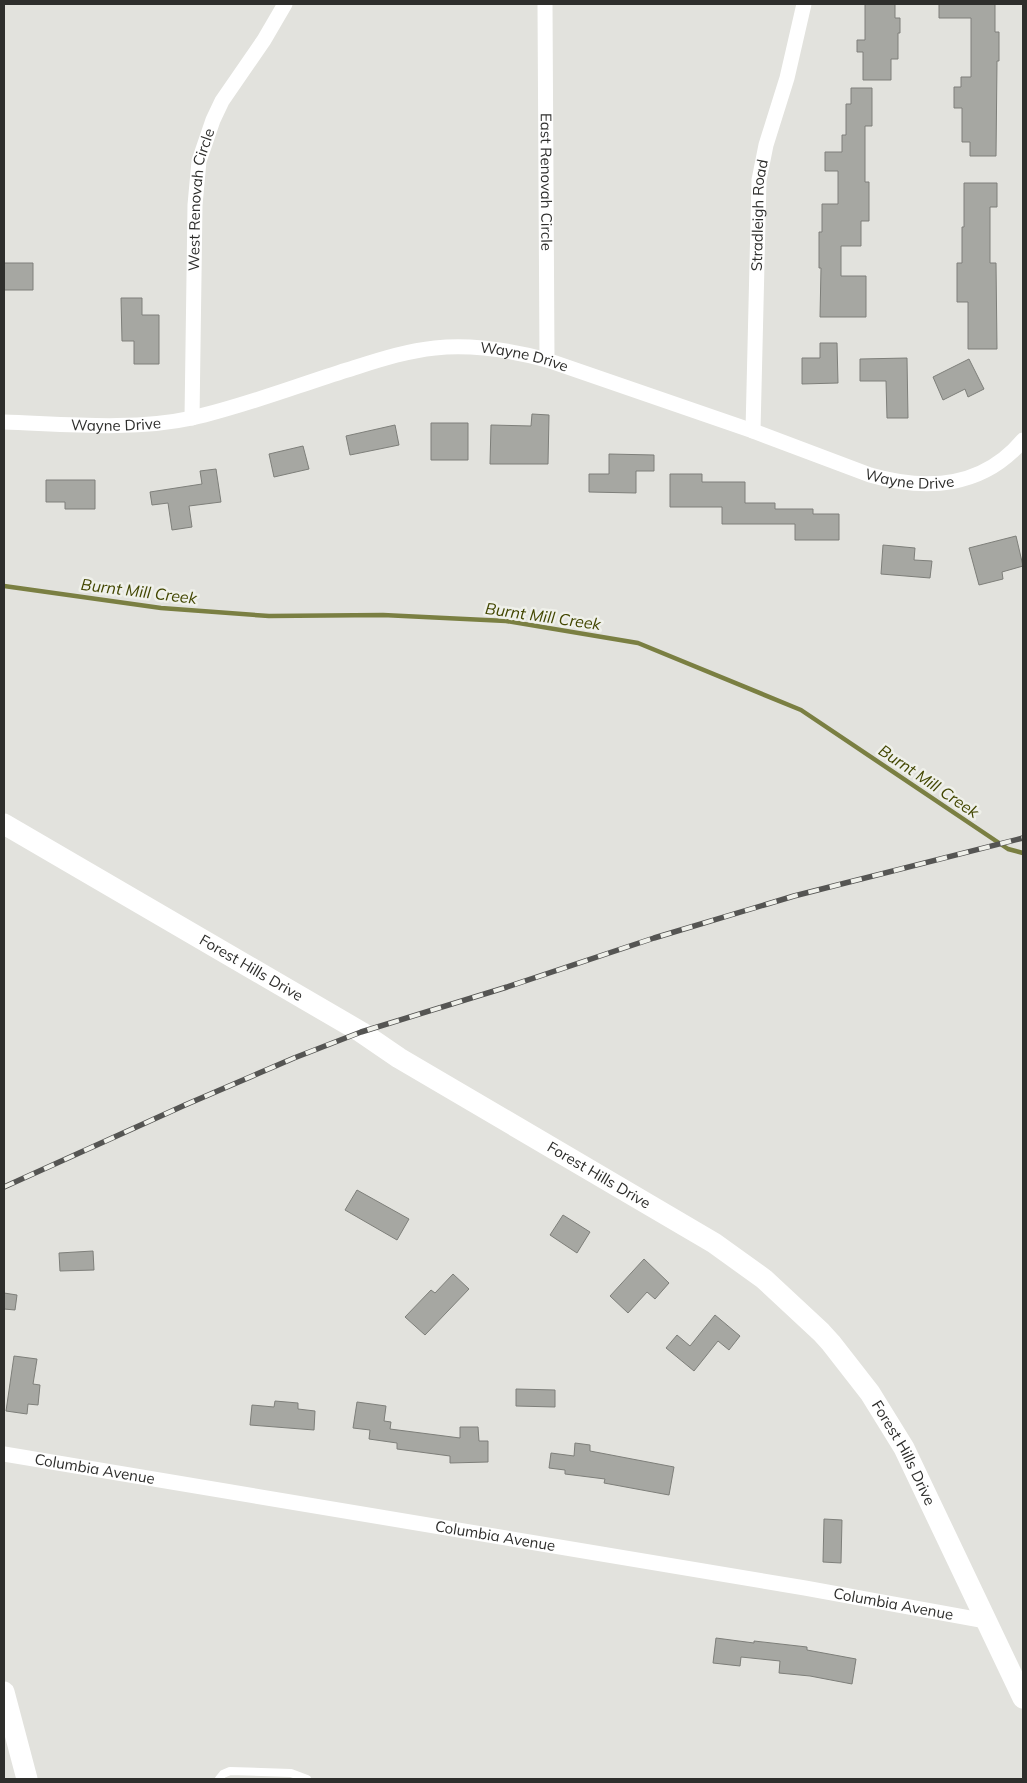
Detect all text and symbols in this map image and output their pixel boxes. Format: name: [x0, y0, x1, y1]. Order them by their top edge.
street label: East Renovah Circle: [537, 113, 556, 251]
street label: West Renovah Circle: [184, 126, 218, 271]
street label: Stradleigh Road: [747, 158, 772, 271]
street label: Wayne Drive: [479, 338, 571, 376]
street label: Wayne Drive: [71, 413, 162, 435]
street label: Wayne Drive: [863, 464, 956, 493]
water label: Burnt Mill Creek: [80, 574, 199, 608]
water label: Burnt Mill Creek: [484, 598, 603, 634]
water label: Burnt Mill Creek: [875, 740, 984, 822]
street label: Forest Hills Drive: [196, 930, 307, 1005]
street label: Forest Hills Drive: [544, 1137, 654, 1213]
street label: Forest Hills Drive: [868, 1397, 940, 1508]
street label: Columbia Avenue: [33, 1449, 156, 1488]
street label: Columbia Avenue: [434, 1516, 557, 1555]
street label: Columbia Avenue: [832, 1583, 955, 1624]

